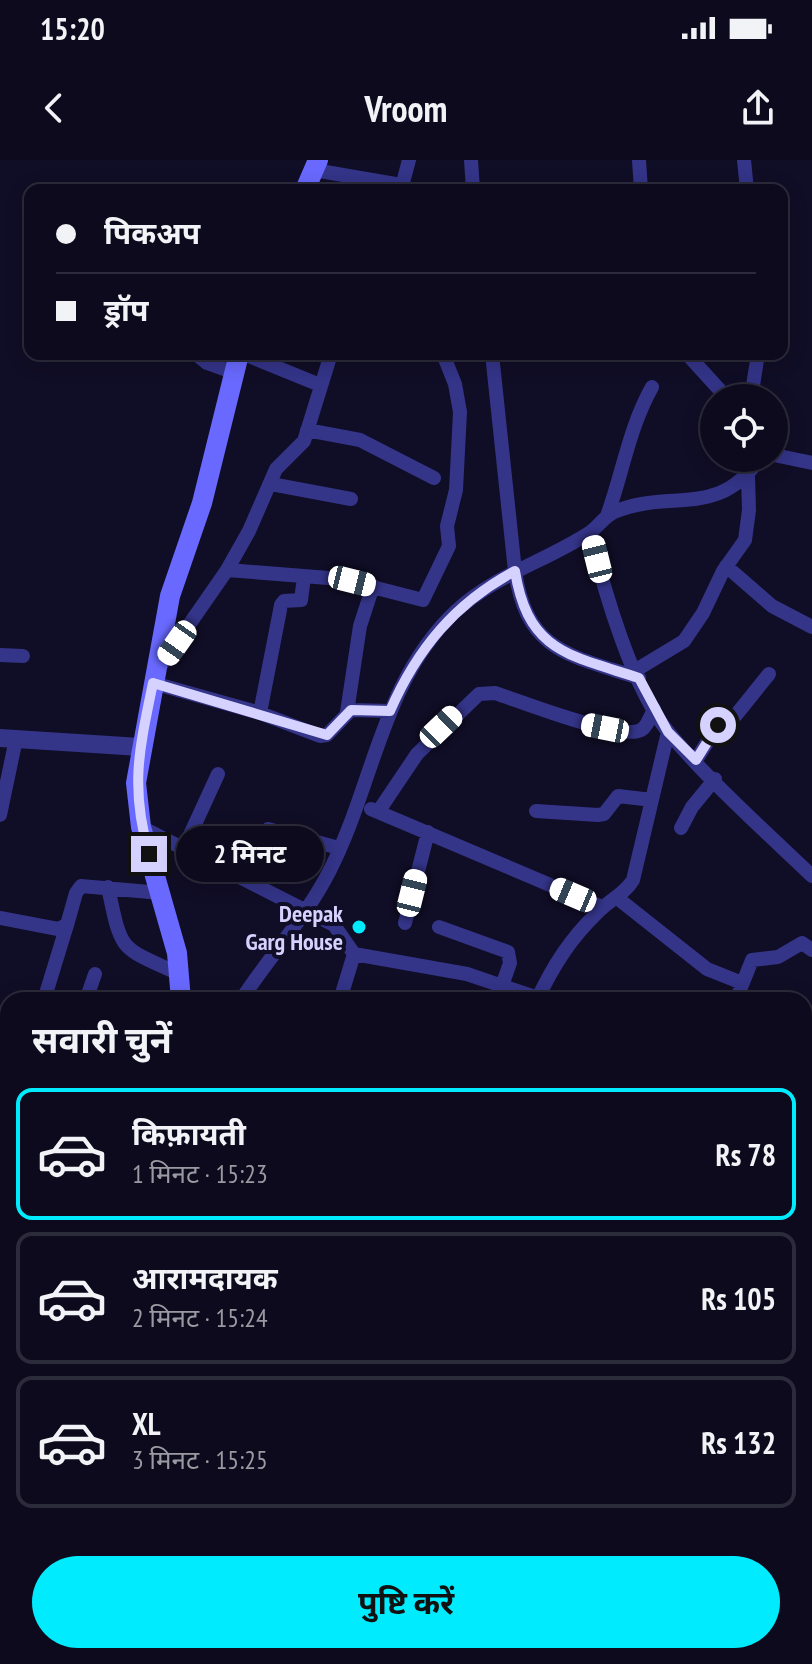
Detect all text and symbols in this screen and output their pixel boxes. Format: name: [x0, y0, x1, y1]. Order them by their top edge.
text: 15:20: [40, 9, 105, 48]
text: Vroom: [365, 85, 447, 132]
icon: back: [32, 86, 76, 130]
icon: share: [736, 86, 780, 130]
text: पिकअप: [104, 213, 200, 252]
text: ड्रॉप: [104, 290, 148, 329]
map controls: [700, 384, 788, 472]
button: locate: [700, 384, 788, 472]
car: [580, 533, 614, 585]
car: [326, 564, 378, 598]
car: [153, 616, 201, 670]
car: [415, 702, 467, 752]
route start: [700, 707, 736, 743]
car: [579, 712, 631, 744]
callout: 2 मिनट: [177, 826, 325, 882]
route end: [131, 836, 167, 872]
text: 2 मिनट: [214, 837, 286, 870]
car: [395, 867, 429, 919]
car: [546, 875, 600, 915]
place label: Deepak Garg House: [246, 898, 343, 957]
marker: Deepak Garg House: [350, 918, 368, 936]
text: सवारी चुनें: [32, 1016, 172, 1063]
text: किफ़ायती: [132, 1114, 246, 1153]
icon: car: [36, 1118, 108, 1190]
text: Rs 78: [716, 1135, 776, 1174]
text: 1 मिनट · 15:23: [132, 1157, 268, 1190]
text: आरामदायक: [132, 1258, 278, 1297]
icon: car: [36, 1262, 108, 1334]
text: Rs 105: [701, 1279, 776, 1318]
text: 2 मिनट · 15:24: [132, 1301, 268, 1334]
text: XL: [132, 1404, 161, 1443]
icon: car: [36, 1406, 108, 1478]
text: Rs 132: [701, 1423, 776, 1462]
text: 3 मिनट · 15:25: [132, 1443, 268, 1476]
button: पुष्टि करें: [32, 1556, 780, 1648]

